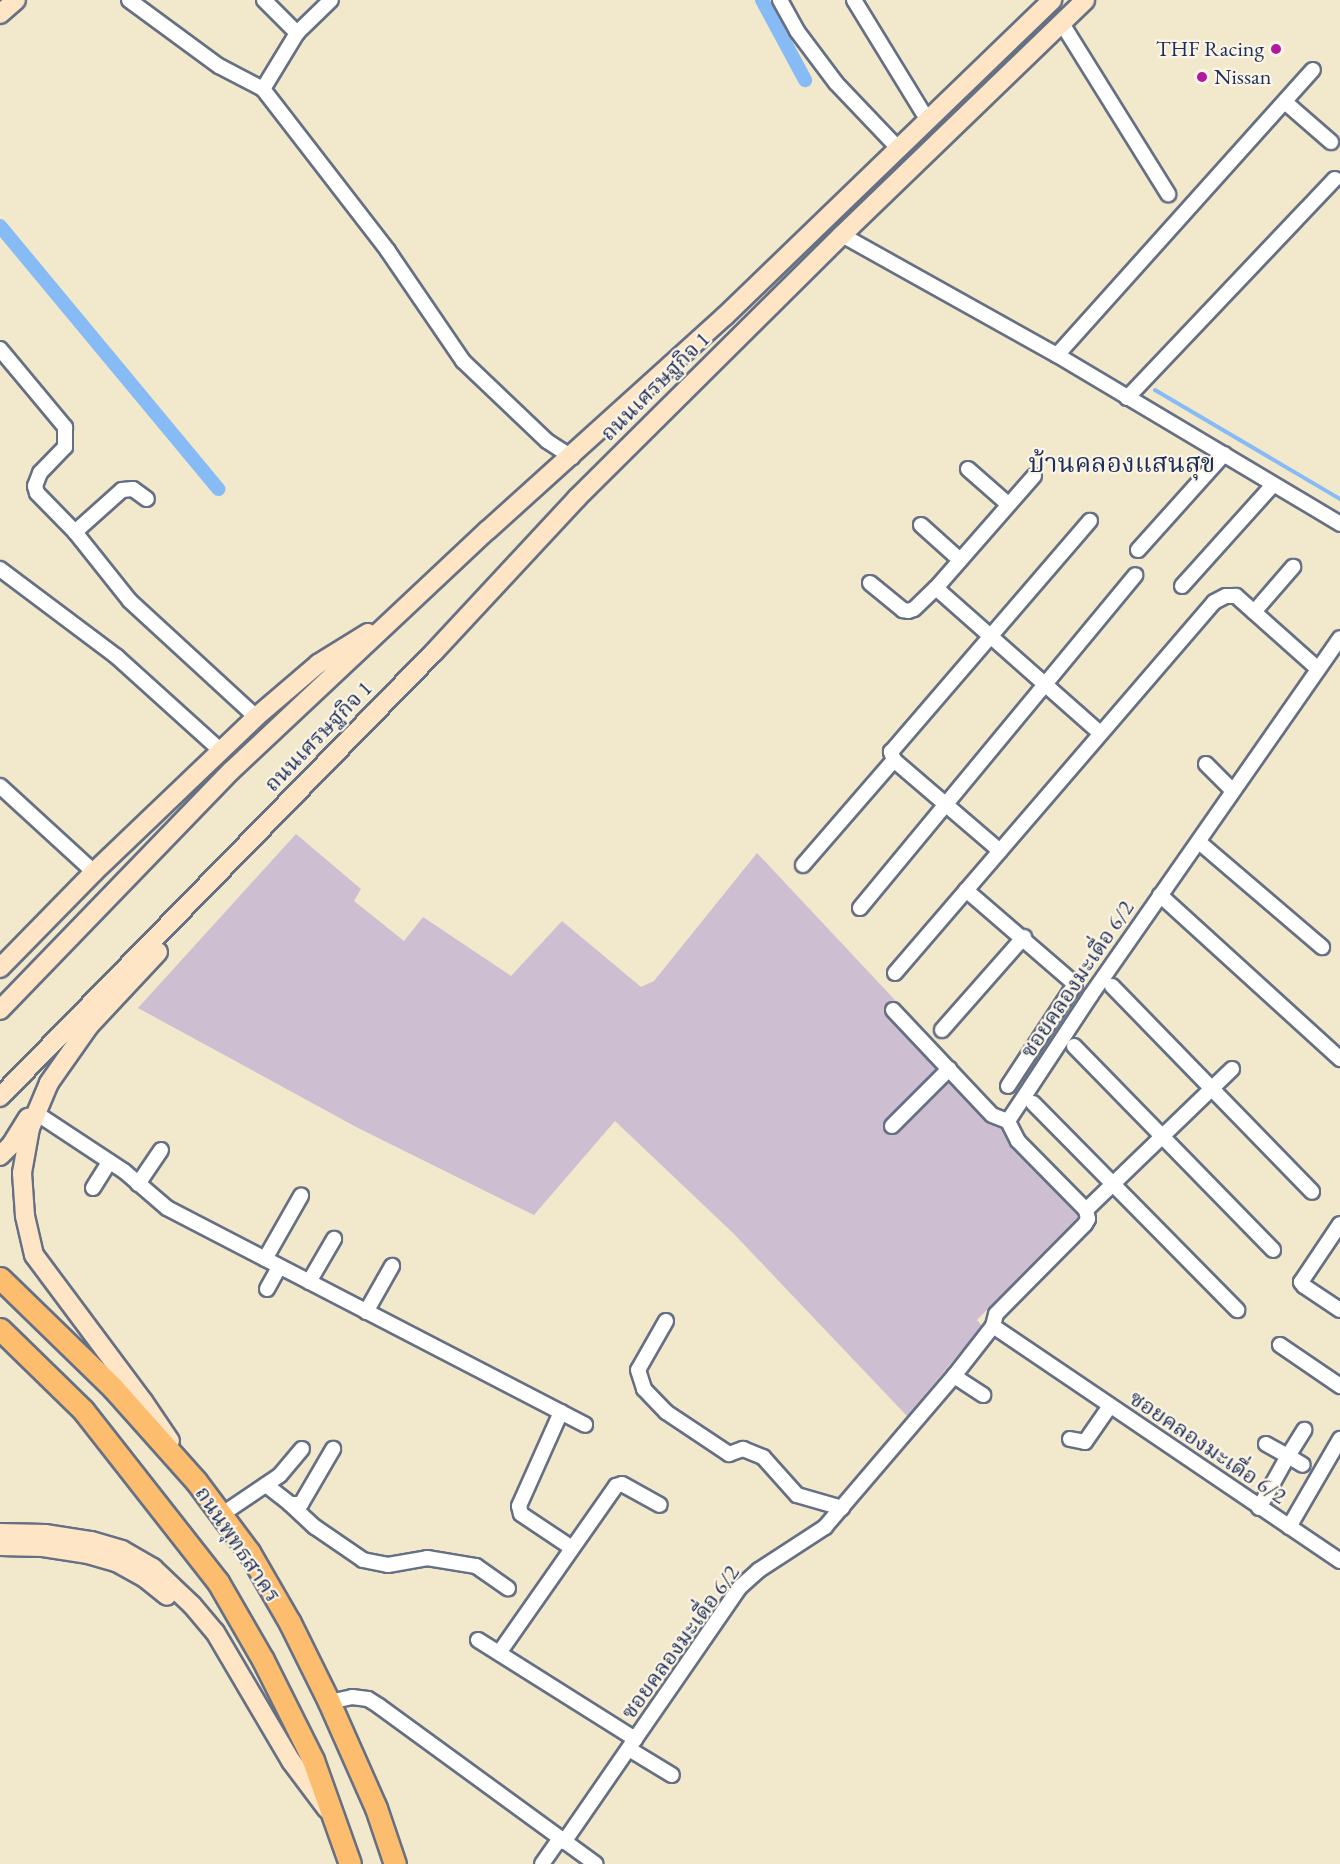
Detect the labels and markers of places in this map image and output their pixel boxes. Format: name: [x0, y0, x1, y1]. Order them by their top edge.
place label: THF Racing: [1156, 36, 1264, 62]
marker: THF Racing: [1269, 42, 1283, 56]
place label: Nissan: [1214, 64, 1271, 90]
marker: Nissan: [1195, 70, 1209, 84]

